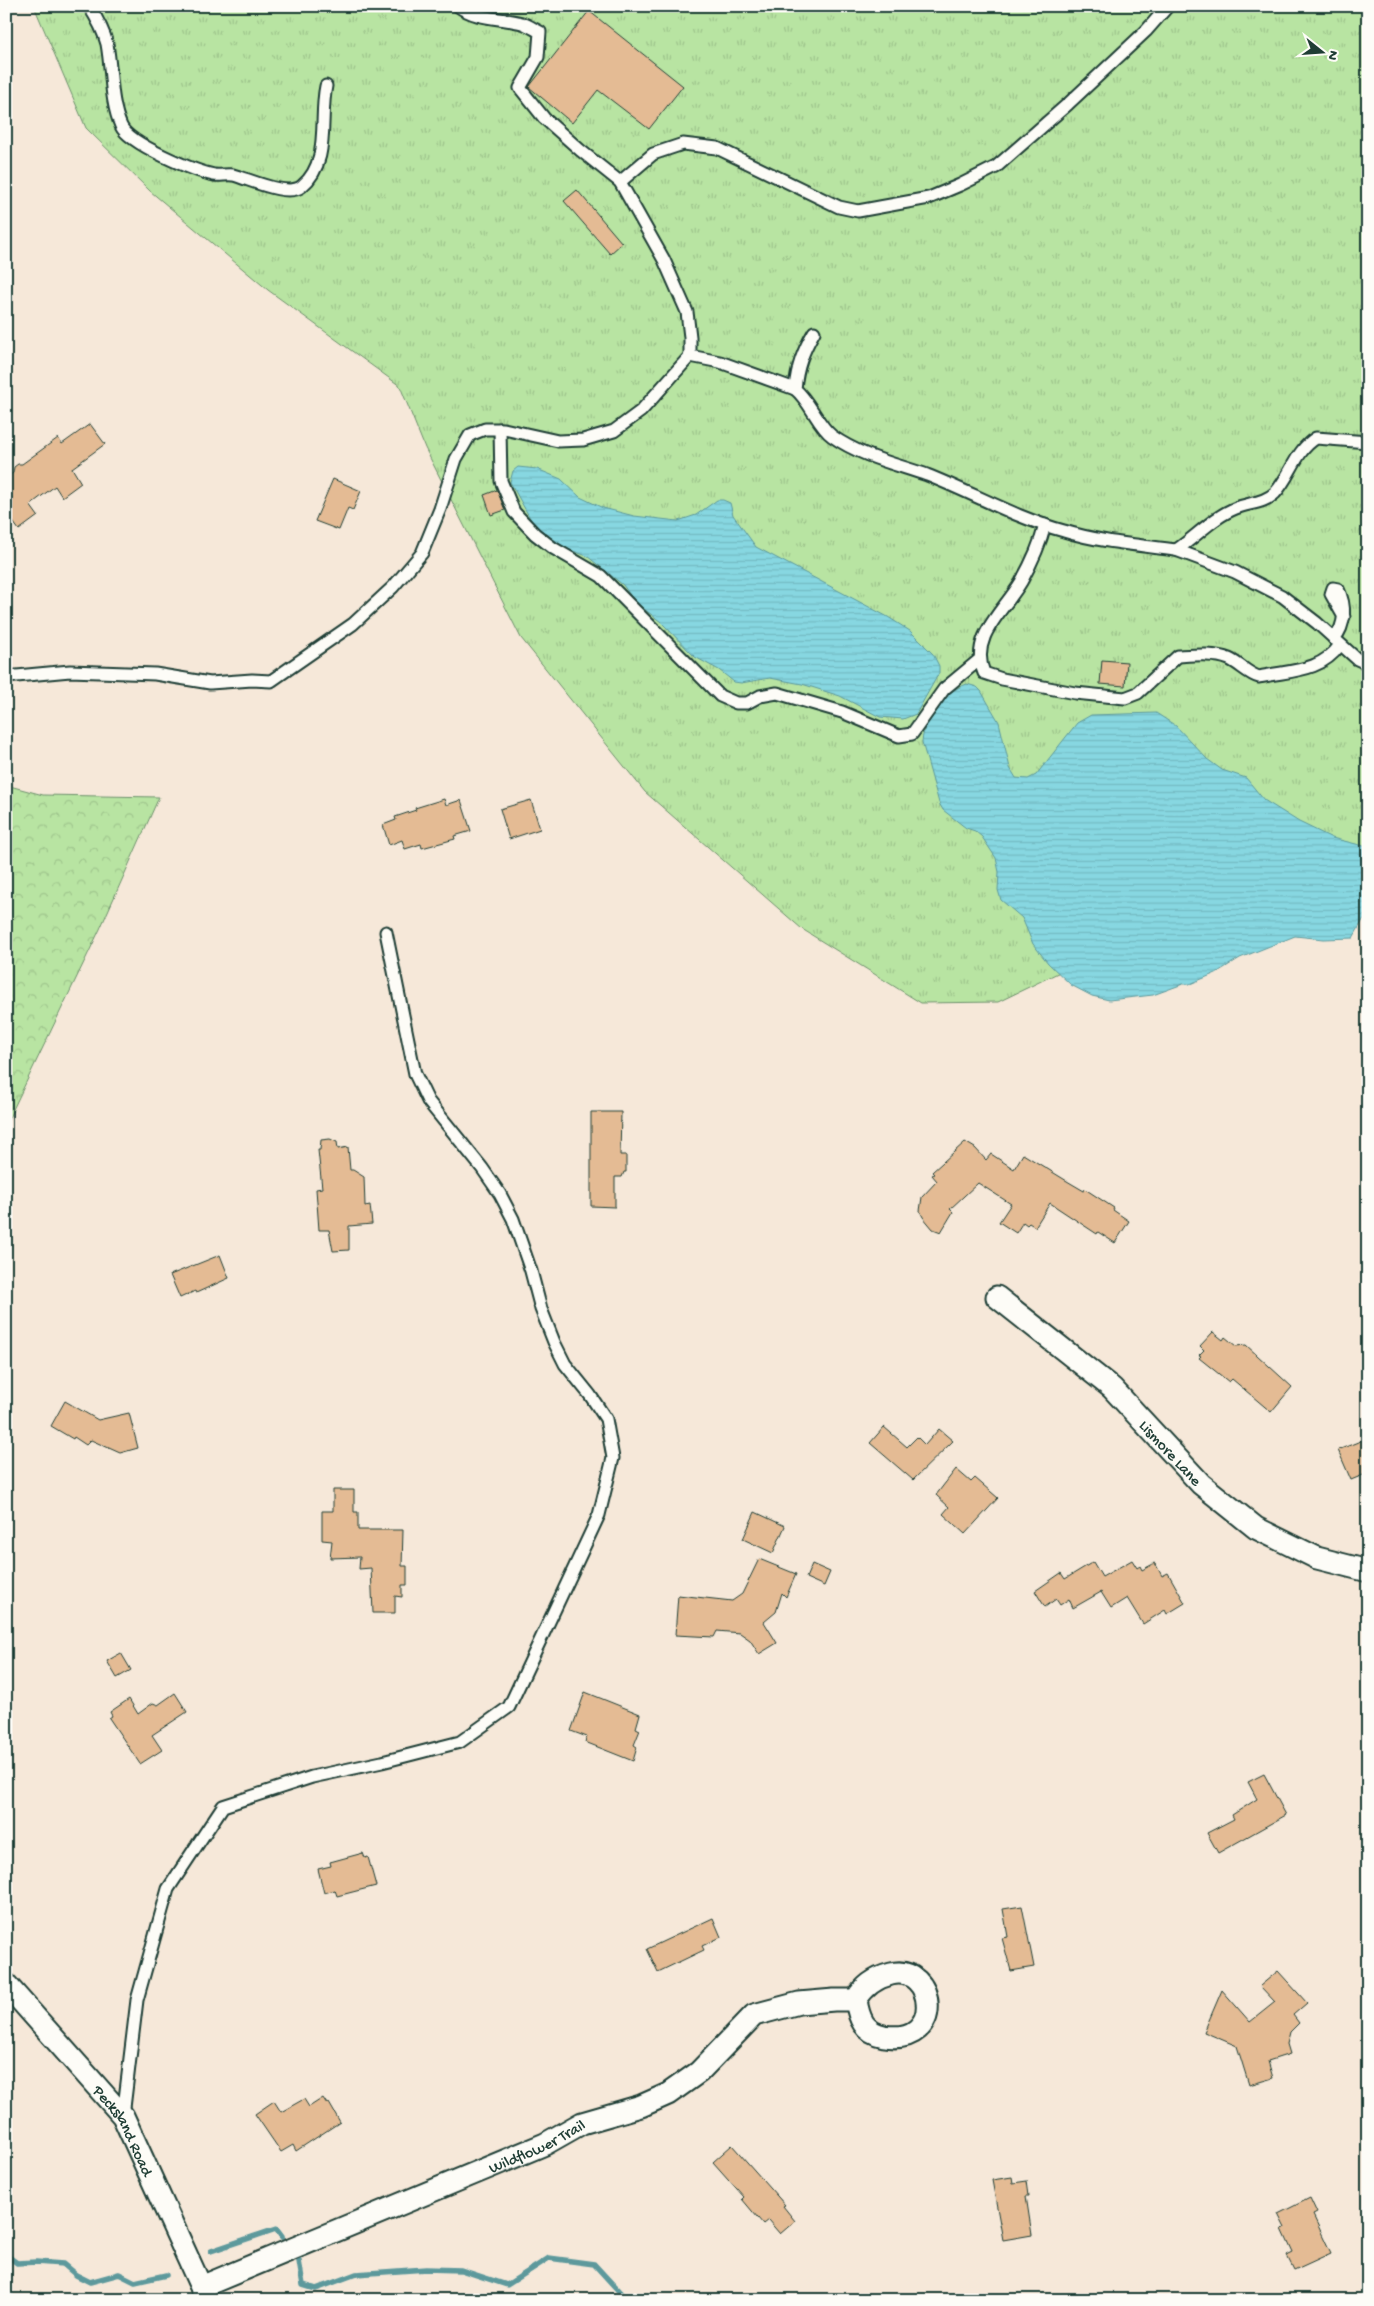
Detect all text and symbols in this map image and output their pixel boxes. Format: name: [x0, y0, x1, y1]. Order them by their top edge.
north arrow: [1296, 28, 1346, 78]
text: N: [1323, 48, 1342, 62]
street label: Lismore Lane: [1134, 1417, 1205, 1492]
street label: Pecksland Road: [87, 2082, 156, 2182]
street label: Wildflower Trail: [487, 2117, 589, 2179]

